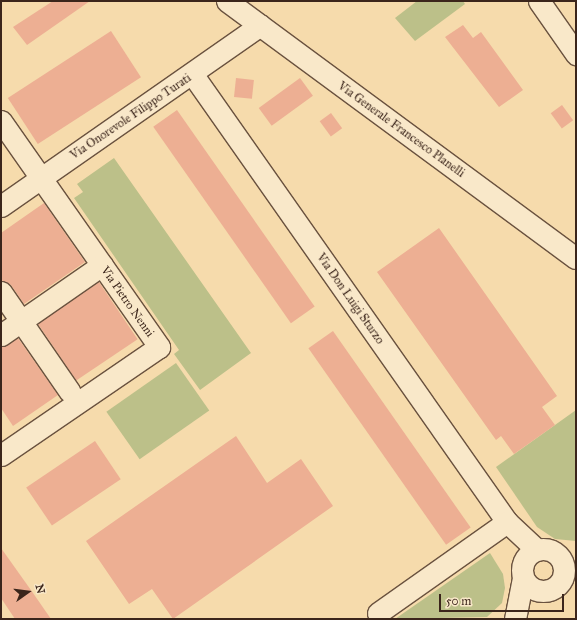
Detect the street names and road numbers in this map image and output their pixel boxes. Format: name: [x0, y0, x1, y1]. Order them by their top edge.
street label: Via Onorevole Filippo Turati: [68, 71, 194, 163]
street label: Via Generale Francesco Planelli: [335, 79, 467, 181]
street label: Via Don Luigi Sturzo: [313, 251, 387, 347]
street label: Via Pietro Nenni: [97, 264, 157, 340]

